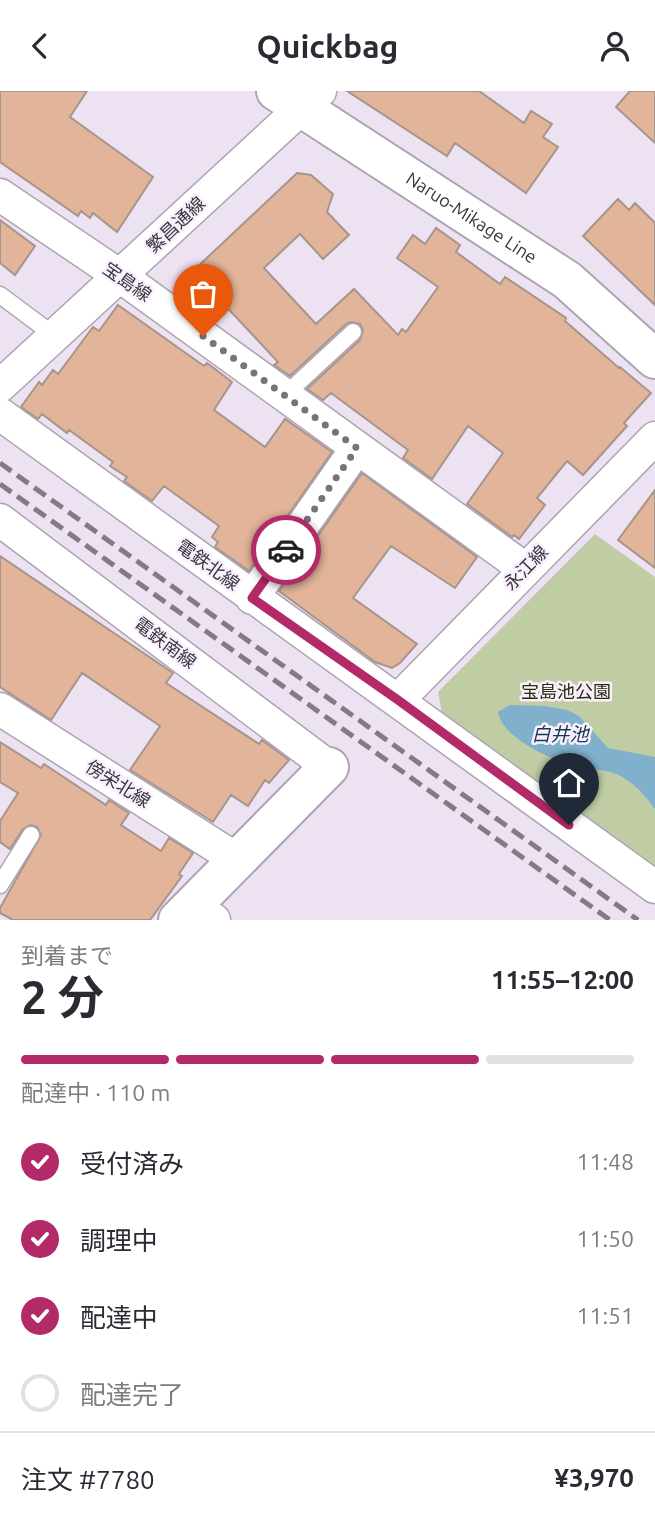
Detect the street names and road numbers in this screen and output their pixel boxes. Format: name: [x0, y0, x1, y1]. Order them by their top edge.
street label: Naruo-Mikage Line: [403, 167, 541, 267]
street label: 繁昌通線: [142, 192, 208, 256]
street label: 宝島線: [100, 258, 155, 305]
street label: 電鉄北線: [174, 535, 244, 593]
street label: 永江線: [499, 541, 551, 594]
street label: 電鉄南線: [131, 613, 200, 672]
street label: 傍栄北線: [83, 756, 154, 811]

